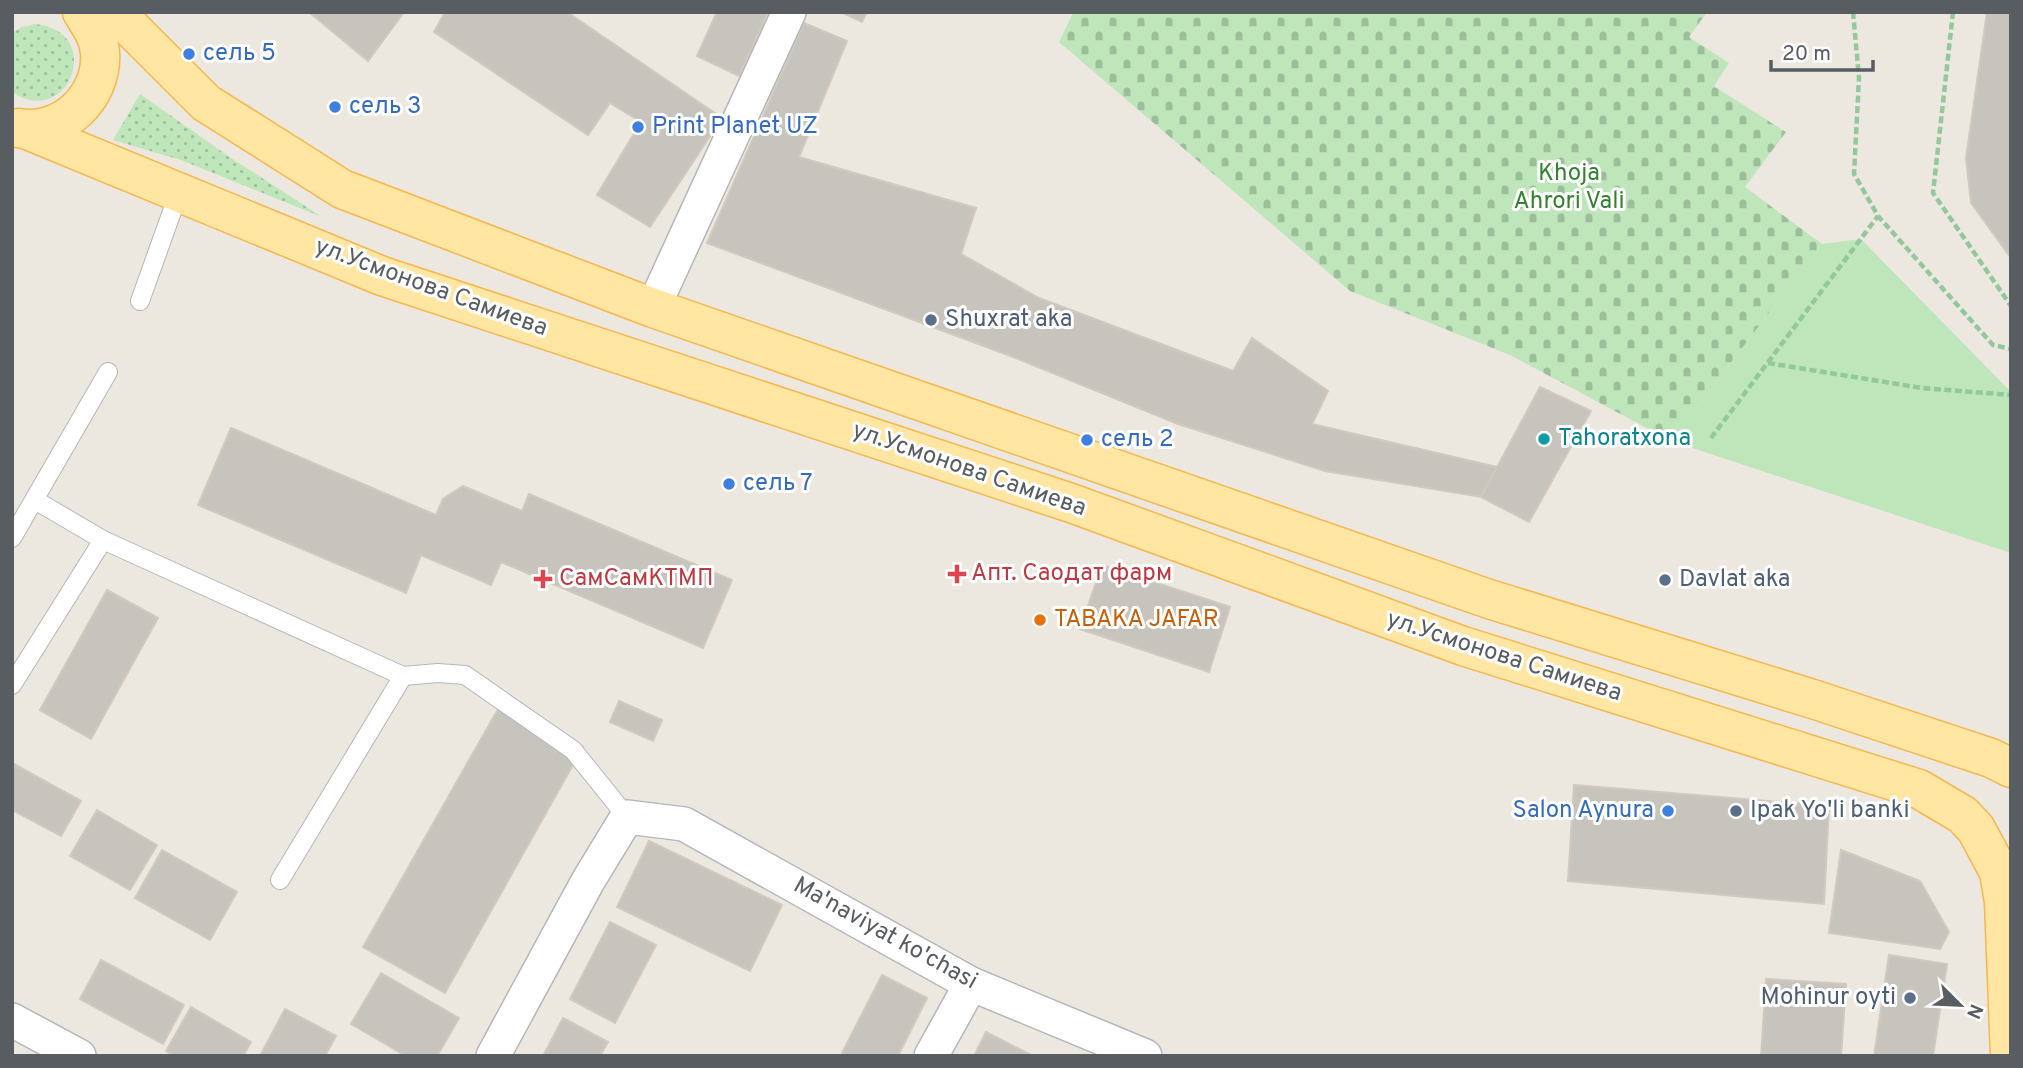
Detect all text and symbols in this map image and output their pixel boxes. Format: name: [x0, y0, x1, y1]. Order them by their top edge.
scale bar: [1771, 28, 1872, 72]
place label: сель 5: [203, 39, 276, 69]
text: 20 m: [1782, 41, 1831, 68]
marker: сель 5: [181, 46, 197, 62]
place label: сель 3: [349, 92, 422, 122]
marker: сель 3: [327, 99, 343, 115]
place label: Print Planet UZ: [652, 112, 818, 142]
marker: Print Planet UZ: [630, 119, 646, 135]
park label: Khoja Ahrori Vali: [1513, 159, 1625, 217]
street label: ул.Усмонова Самиева: [310, 232, 552, 344]
place label: Shuxrat aka: [945, 305, 1072, 335]
marker: Shuxrat aka: [923, 312, 939, 328]
street label: ул.Усмонова Самиева: [848, 416, 1090, 524]
place label: Tahoratxona: [1558, 424, 1691, 454]
place label: сель 2: [1101, 425, 1174, 455]
marker: Tahoratxona: [1536, 431, 1552, 447]
marker: сель 2: [1079, 432, 1095, 448]
place label: сель 7: [743, 469, 813, 499]
marker: сель 7: [721, 476, 737, 492]
place label: Апт. Саодат фарм: [971, 559, 1172, 589]
place label: СамСамКТМП: [559, 564, 714, 594]
place label: Davlat aka: [1679, 565, 1790, 595]
marker: Апт. Саодат фарм: [949, 566, 965, 582]
marker: СамСамКТМП: [533, 569, 553, 589]
marker: Davlat aka: [1657, 572, 1673, 588]
place label: TABAKA JAFAR: [1054, 605, 1219, 635]
street label: ул.Усмонова Самиева: [1383, 605, 1625, 709]
marker: TABAKA JAFAR: [1032, 612, 1048, 628]
place label: Salon Aynura: [1513, 796, 1654, 826]
place label: Ipak Yo'li banki: [1750, 796, 1909, 826]
marker: Salon Aynura: [1660, 803, 1676, 819]
marker: Ipak Yo'li banki: [1728, 803, 1744, 819]
street label: Ma'naviyat ko'chasi: [788, 871, 982, 997]
north arrow: [1925, 970, 1995, 1040]
place label: Mohinur oyti: [1761, 983, 1896, 1013]
marker: Mohinur oyti: [1902, 990, 1918, 1006]
text: N: [1960, 1000, 1987, 1022]

